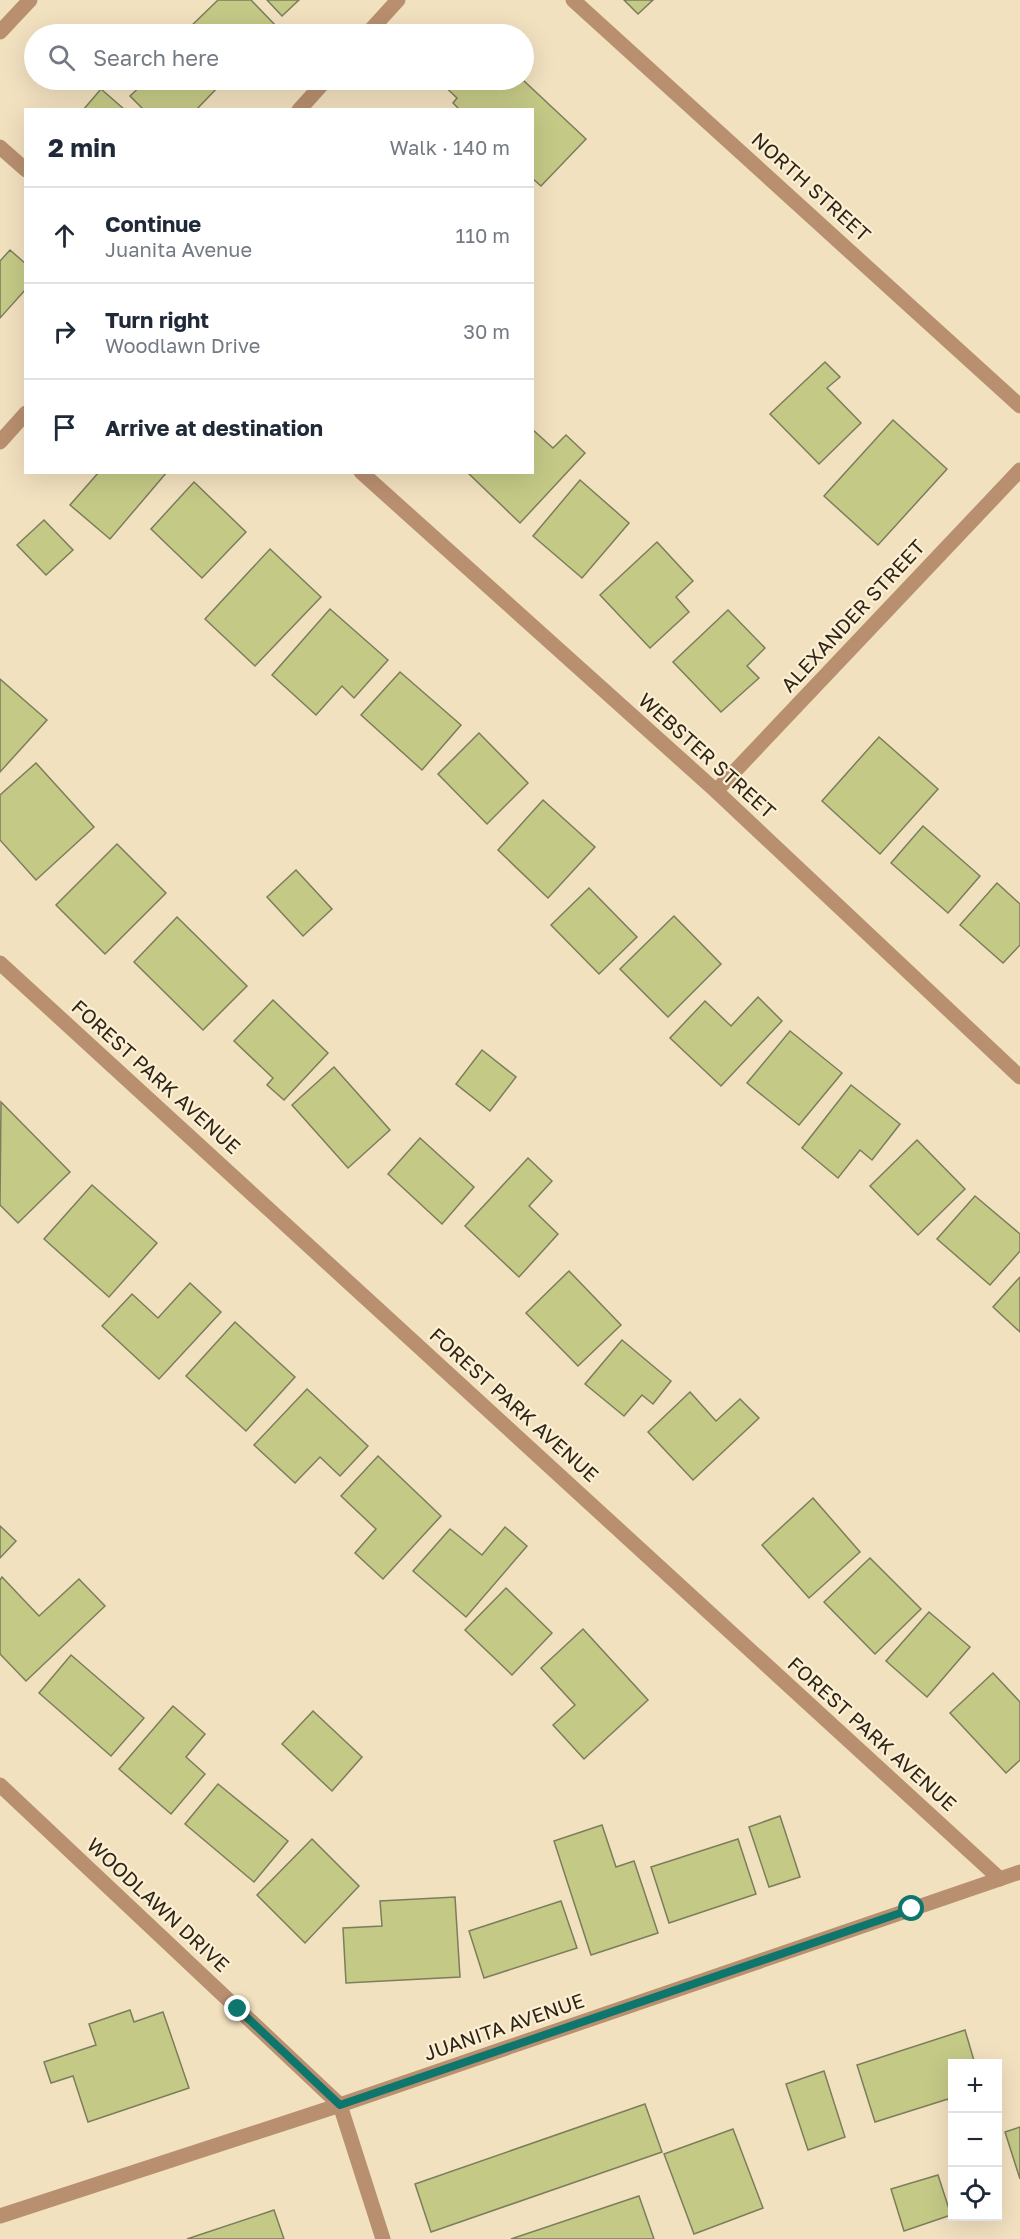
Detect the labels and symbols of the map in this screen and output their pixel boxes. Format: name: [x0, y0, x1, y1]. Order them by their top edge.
street label: NORTH STREET: [747, 127, 876, 246]
street label: ALEXANDER STREET: [775, 534, 929, 696]
street label: WEBSTER STREET: [634, 687, 781, 823]
street label: FOREST PARK AVENUE: [67, 994, 246, 1158]
street label: FOREST PARK AVENUE: [425, 1322, 604, 1486]
street label: FOREST PARK AVENUE: [783, 1651, 962, 1815]
street label: WOODLAWN DRIVE: [83, 1832, 235, 1976]
route start: [898, 1895, 924, 1921]
street label: JUANITA AVENUE: [420, 1987, 587, 2065]
route end: [224, 1995, 250, 2021]

